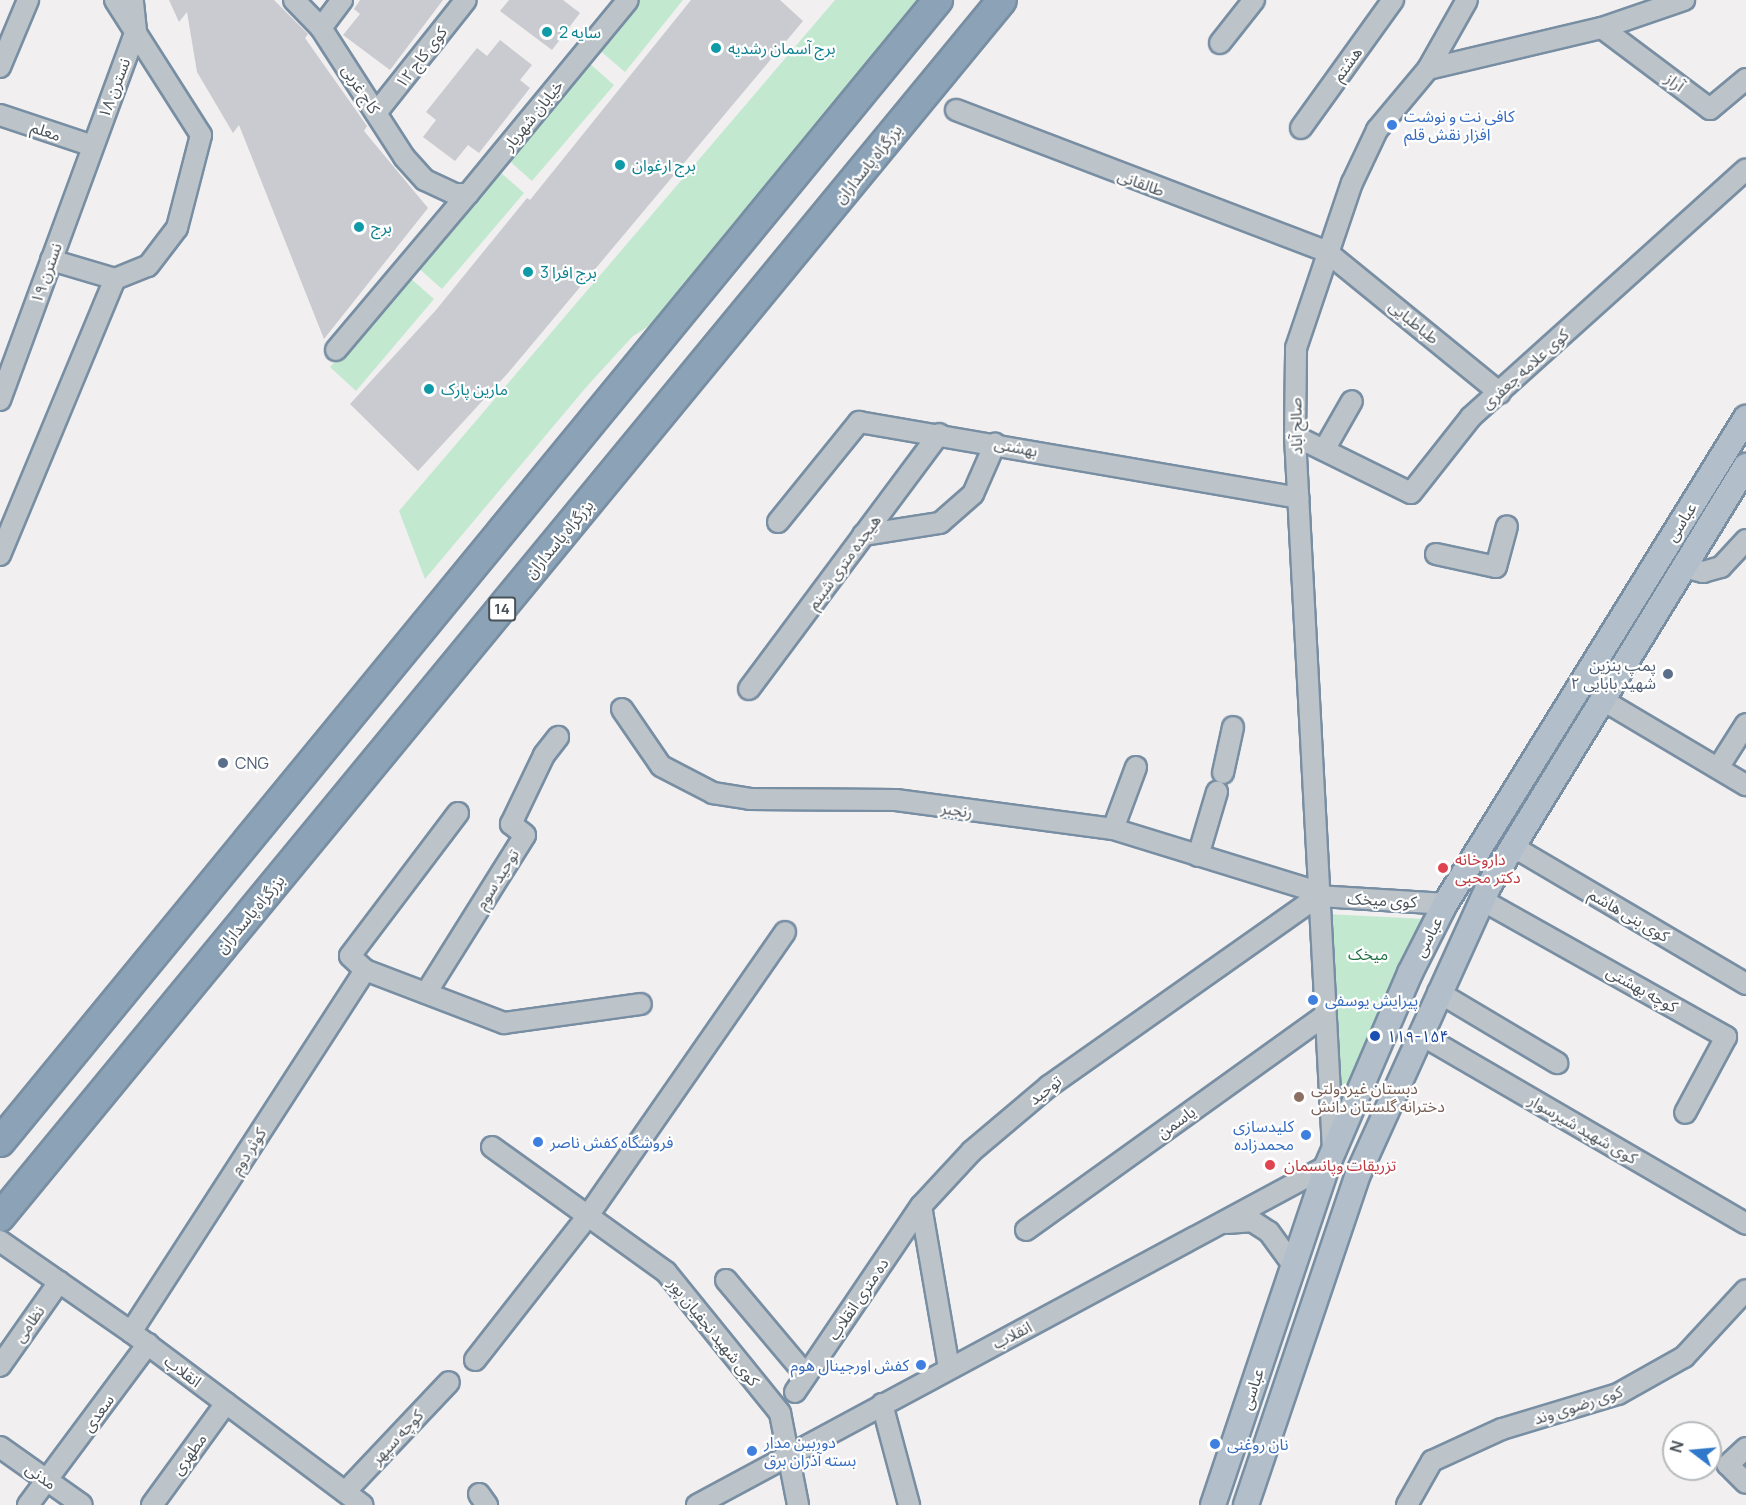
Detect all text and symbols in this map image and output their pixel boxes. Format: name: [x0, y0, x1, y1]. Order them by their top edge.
place label: سایه 2: [559, 22, 601, 42]
street label: کوی کاج ۱۲: [391, 23, 451, 91]
marker: سایه 2: [540, 25, 554, 39]
place label: برج آسمان رشدیه: [728, 38, 835, 58]
marker: برج آسمان رشدیه: [709, 41, 723, 55]
street label: هشتم: [1328, 43, 1366, 85]
street label: نسترن ۱۸: [94, 55, 134, 121]
street label: کاج غربی: [338, 61, 384, 117]
street label: آراز: [1662, 69, 1688, 95]
street label: خیابان شهریار: [499, 76, 567, 154]
place label: کافی نت و نوشت افزار نقش قلم: [1404, 106, 1515, 144]
street label: معلم: [28, 117, 64, 145]
marker: کافی نت و نوشت افزار نقش قلم: [1385, 118, 1399, 132]
street label: بزرگراه پاسداران: [830, 120, 906, 208]
place label: برج ارغوان: [632, 155, 696, 175]
marker: برج ارغوان: [613, 158, 627, 172]
street label: طالقانی: [1115, 166, 1167, 200]
place label: برج: [371, 217, 392, 237]
marker: برج: [352, 220, 366, 234]
street label: نسترن ۱۹: [26, 240, 66, 306]
place label: برج افرا 3: [540, 262, 597, 282]
marker: برج افرا 3: [521, 265, 535, 279]
street label: طباطبایی: [1385, 296, 1443, 348]
street label: کوی علامه جعفری: [1477, 325, 1573, 413]
place label: مارین پارک: [441, 379, 508, 399]
marker: مارین پارک: [422, 382, 436, 396]
street label: صالح آباد: [1286, 397, 1306, 455]
street label: بهشتی: [993, 433, 1039, 461]
street label: بزرگراه پاسداران: [521, 496, 597, 582]
street label: عباسى: [1662, 499, 1700, 545]
street label: هیجده متری شبنم: [803, 511, 885, 613]
road number: 14: [487, 597, 517, 621]
place label: پمپ بنزین شهید بابایی ۲: [1571, 655, 1656, 693]
marker: پمپ بنزین شهید بابایی ۲: [1661, 667, 1675, 681]
place label: CNG: [235, 753, 269, 773]
marker: CNG: [216, 756, 230, 770]
street label: رنجبر: [940, 798, 974, 822]
street label: توحید سوم: [471, 845, 523, 913]
place label: داروخانه دکتر محبی: [1455, 849, 1521, 887]
marker: داروخانه دکتر محبی: [1436, 861, 1450, 875]
street label: بزرگراه پاسداران: [212, 871, 288, 957]
street label: کوی بنی هاشم: [1585, 884, 1673, 946]
street label: کوی میخک: [1347, 889, 1417, 911]
street label: عباسى: [1410, 914, 1446, 960]
park label: میخک: [1348, 944, 1388, 964]
street label: کوچه بهشتی: [1603, 962, 1681, 1016]
place label: پیرایش یوسفی: [1325, 990, 1418, 1010]
marker: پیرایش یوسفی: [1306, 993, 1320, 1007]
place label: ۱۱۹-۱۵۴: [1387, 1026, 1449, 1046]
marker: ۱۱۹-۱۵۴: [1368, 1029, 1382, 1043]
street label: توحید: [1025, 1071, 1065, 1109]
place label: دبستان غیردولتی دخترانه گلستان دانش: [1311, 1078, 1445, 1116]
marker: دبستان غیردولتی دخترانه گلستان دانش: [1292, 1090, 1306, 1104]
street label: کوی شهید شیرسوار: [1525, 1090, 1641, 1168]
street label: یاسمن: [1153, 1102, 1199, 1142]
place label: کلیدسازی محمدزاده: [1233, 1116, 1294, 1154]
street label: کوثر دوم: [226, 1124, 270, 1178]
marker: کلیدسازی محمدزاده: [1299, 1128, 1313, 1142]
place label: فروشگاه کفش ناصر: [550, 1132, 673, 1152]
marker: فروشگاه کفش ناصر: [531, 1135, 545, 1149]
place label: تزریقات وپانسمان: [1284, 1155, 1396, 1175]
marker: تزریقات وپانسمان: [1261, 1156, 1279, 1174]
street label: ده متری انقلاب: [824, 1254, 892, 1344]
street label: کوی شهید نجفیان پور: [665, 1274, 763, 1390]
street label: نظامی: [10, 1302, 48, 1346]
street label: انقلاب: [989, 1317, 1035, 1353]
street label: انقلاب: [161, 1351, 205, 1391]
place label: کفش اورجینال هوم: [790, 1355, 909, 1375]
marker: کفش اورجینال هوم: [914, 1358, 928, 1372]
street label: عباسى: [1236, 1366, 1268, 1412]
street label: کوی رضوی وند: [1531, 1382, 1625, 1428]
street label: سعدی: [78, 1391, 118, 1435]
street label: کوچه سپهر: [367, 1406, 427, 1468]
north arrow: [1662, 1421, 1722, 1481]
street label: مطهری: [168, 1430, 210, 1478]
place label: دوربین مدار بسته آذران برق: [764, 1432, 856, 1470]
place label: نان روغنی: [1227, 1434, 1288, 1454]
marker: نان روغنی: [1208, 1437, 1222, 1451]
text: N: [1664, 1438, 1689, 1455]
marker: دوربین مدار بسته آذران برق: [745, 1444, 759, 1458]
street label: مدنی: [22, 1459, 60, 1493]

